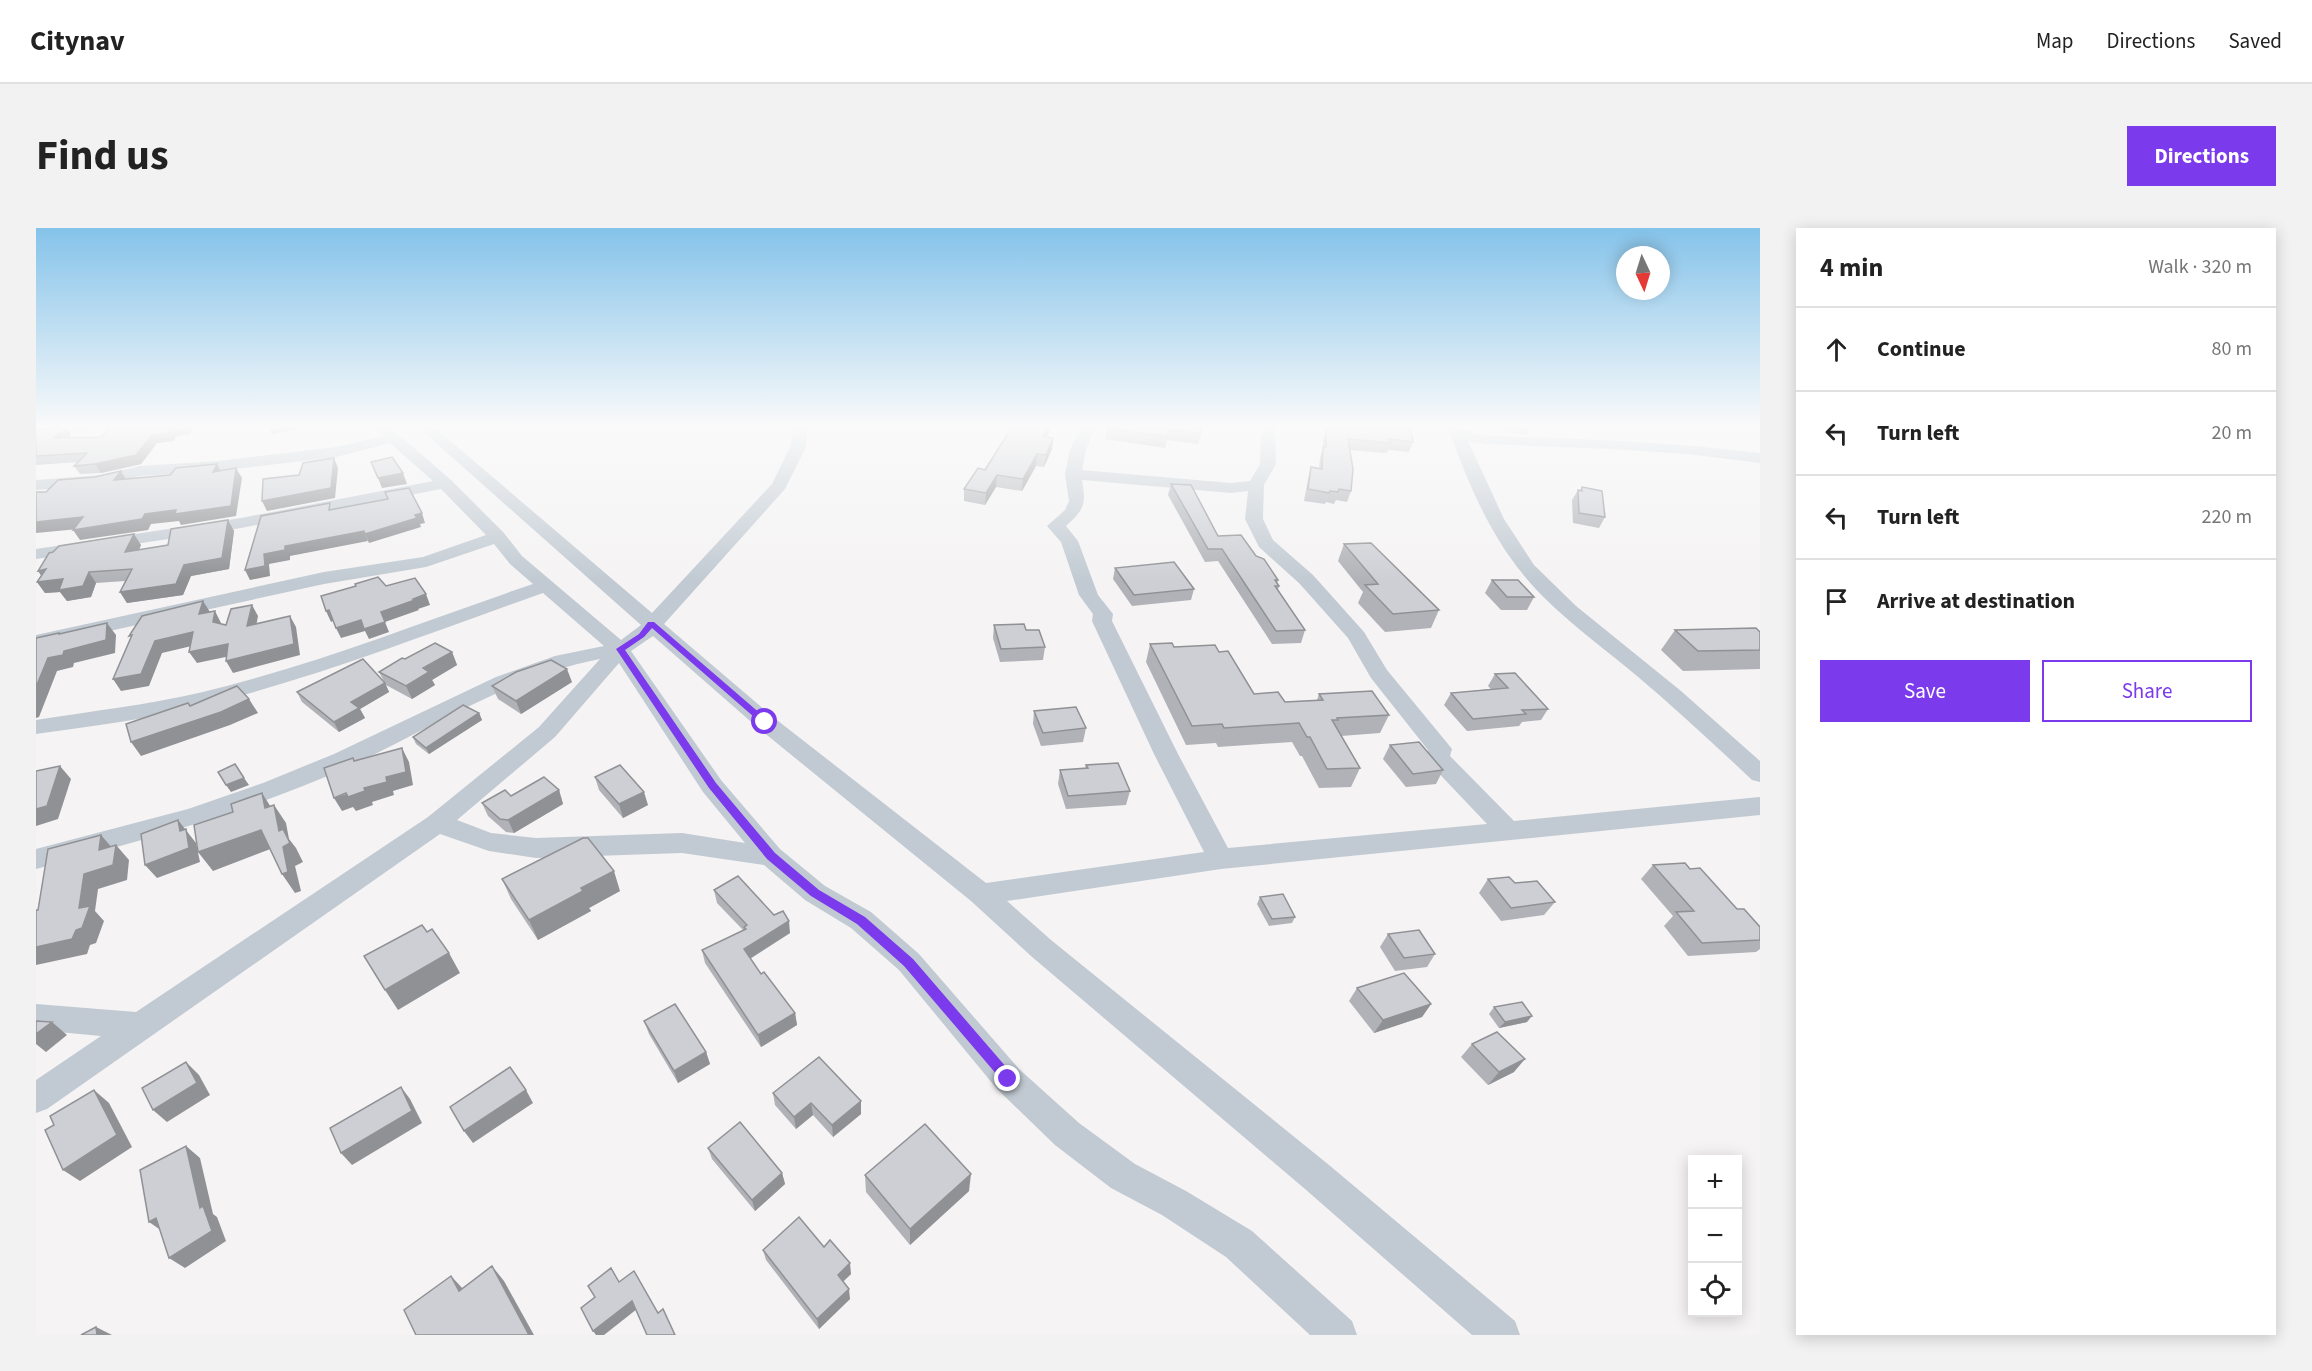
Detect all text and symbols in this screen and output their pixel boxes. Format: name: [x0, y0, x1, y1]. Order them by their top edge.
text: Citynav: [30, 21, 125, 61]
text: Map: [2036, 26, 2074, 56]
text: Directions: [2107, 26, 2195, 56]
text: Saved: [2228, 26, 2282, 56]
text: Find us: [36, 126, 169, 186]
button: Directions: [2127, 126, 2276, 186]
north arrow: [1616, 246, 1670, 300]
text: 4 min: [1820, 249, 1883, 286]
text: Walk · 320 m: [2148, 253, 2252, 281]
icon: ahead: [1820, 333, 1853, 366]
text: Continue: [1877, 333, 1966, 365]
text: 80 m: [2212, 335, 2252, 363]
icon: left: [1820, 417, 1853, 450]
text: Turn left: [1877, 417, 1959, 449]
text: 20 m: [2212, 419, 2252, 447]
icon: left: [1820, 501, 1853, 534]
text: Turn left: [1877, 501, 1959, 533]
text: 220 m: [2202, 503, 2252, 531]
icon: arrive: [1820, 585, 1853, 618]
text: Arrive at destination: [1877, 585, 2075, 617]
button: Save: [1820, 660, 2030, 722]
button: Share: [2042, 660, 2252, 722]
route start: [751, 708, 777, 734]
route end: [994, 1065, 1020, 1091]
map controls: [1688, 1155, 1742, 1317]
button: +: [1688, 1155, 1742, 1209]
button: −: [1688, 1209, 1742, 1263]
button: locate: [1688, 1263, 1742, 1317]

